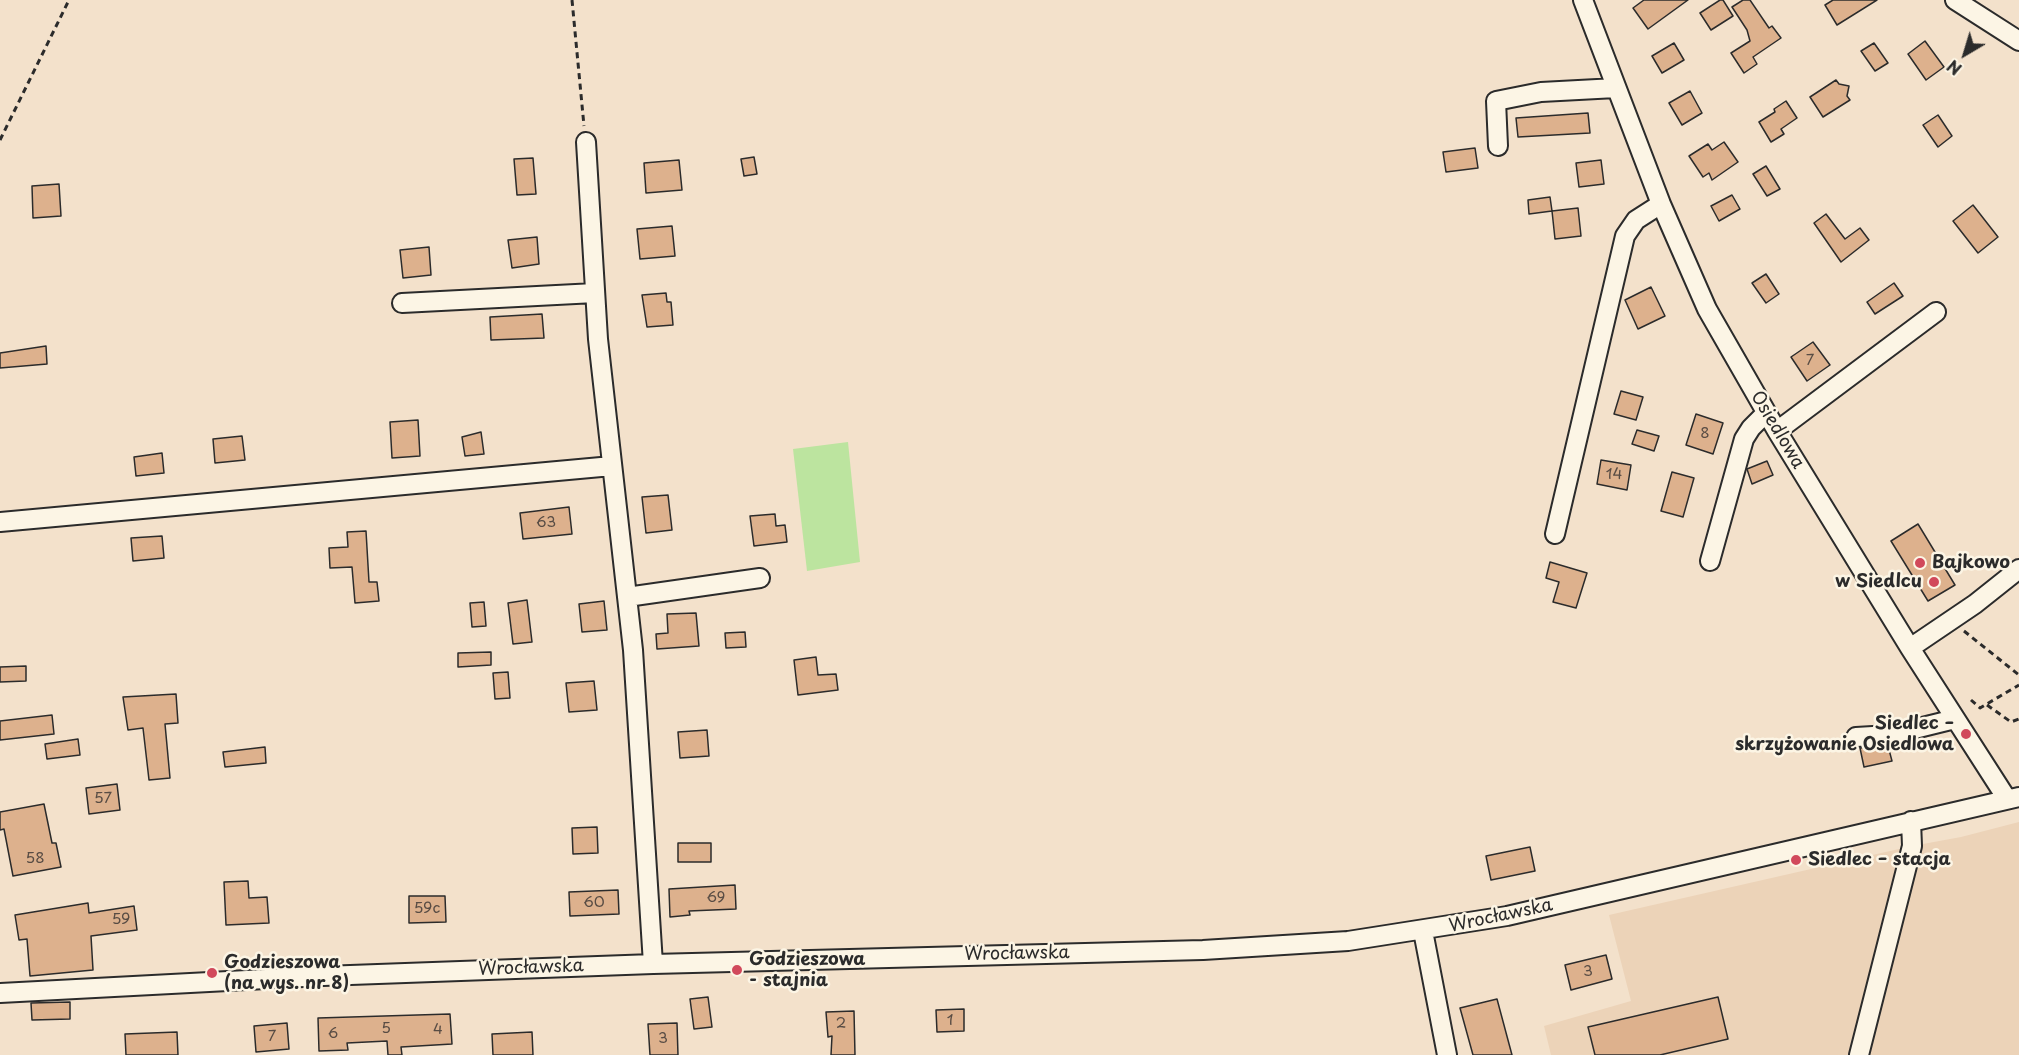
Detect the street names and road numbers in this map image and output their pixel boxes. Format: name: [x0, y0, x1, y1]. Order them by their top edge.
street label: Osiedlowa: [1745, 387, 1809, 473]
street label: Wrocławska: [1447, 894, 1555, 938]
street label: Wrocławska: [964, 942, 1070, 966]
street label: Wrocławska: [478, 955, 584, 981]

